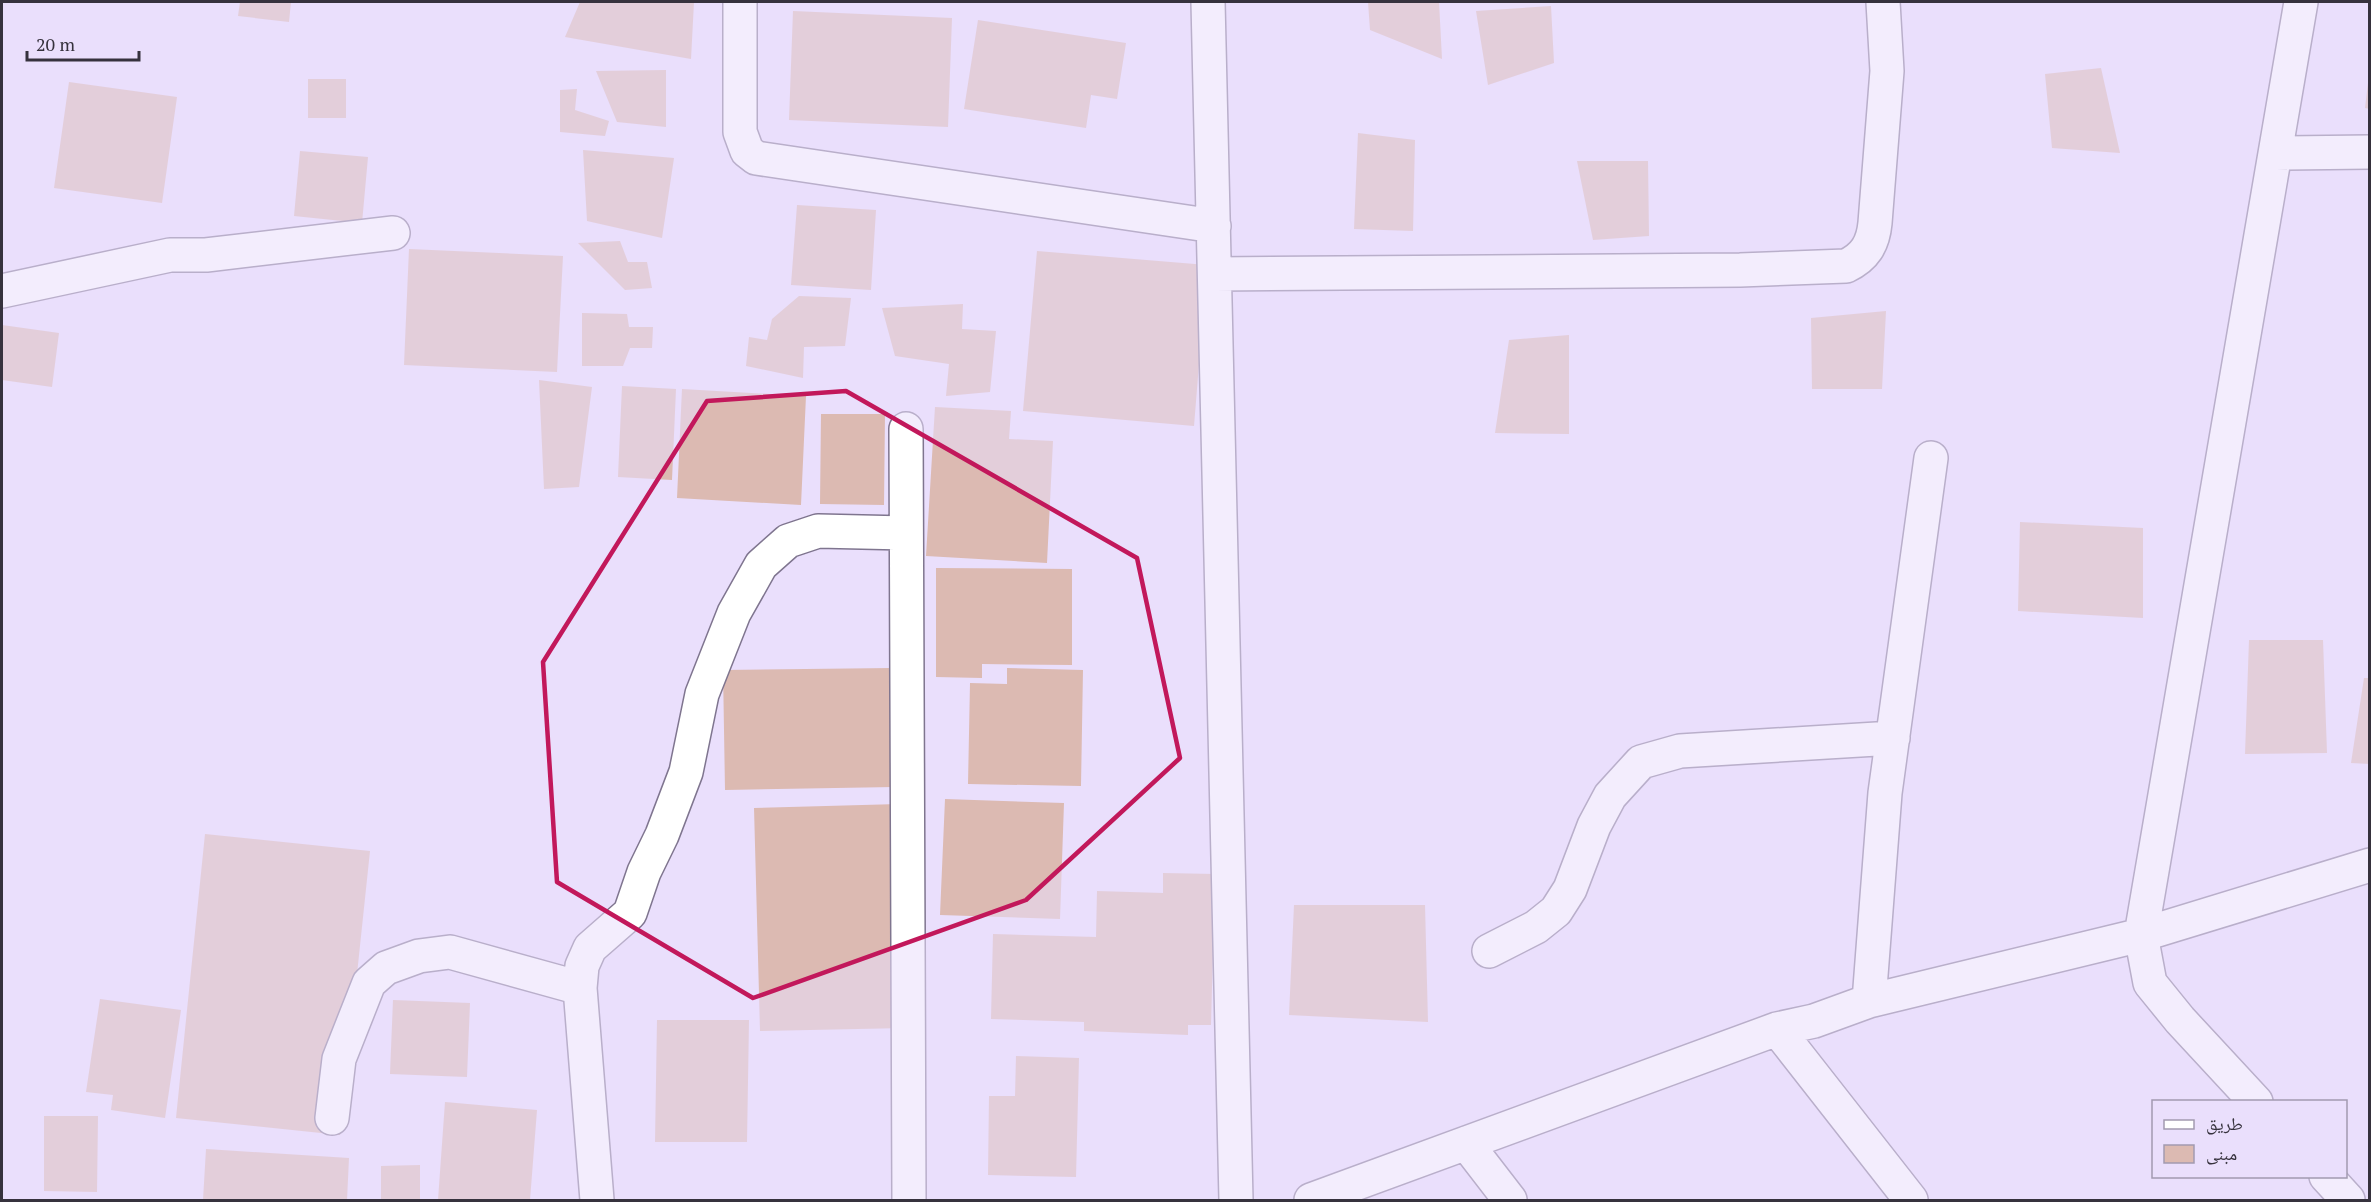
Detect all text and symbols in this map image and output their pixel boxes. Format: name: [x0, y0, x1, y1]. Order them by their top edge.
scale bar: [27, 24, 140, 62]
text: 20 m: [36, 32, 76, 56]
legend: [2152, 1100, 2347, 1178]
text: طريق: [2206, 1111, 2243, 1135]
text: مبنى: [2206, 1141, 2237, 1165]

